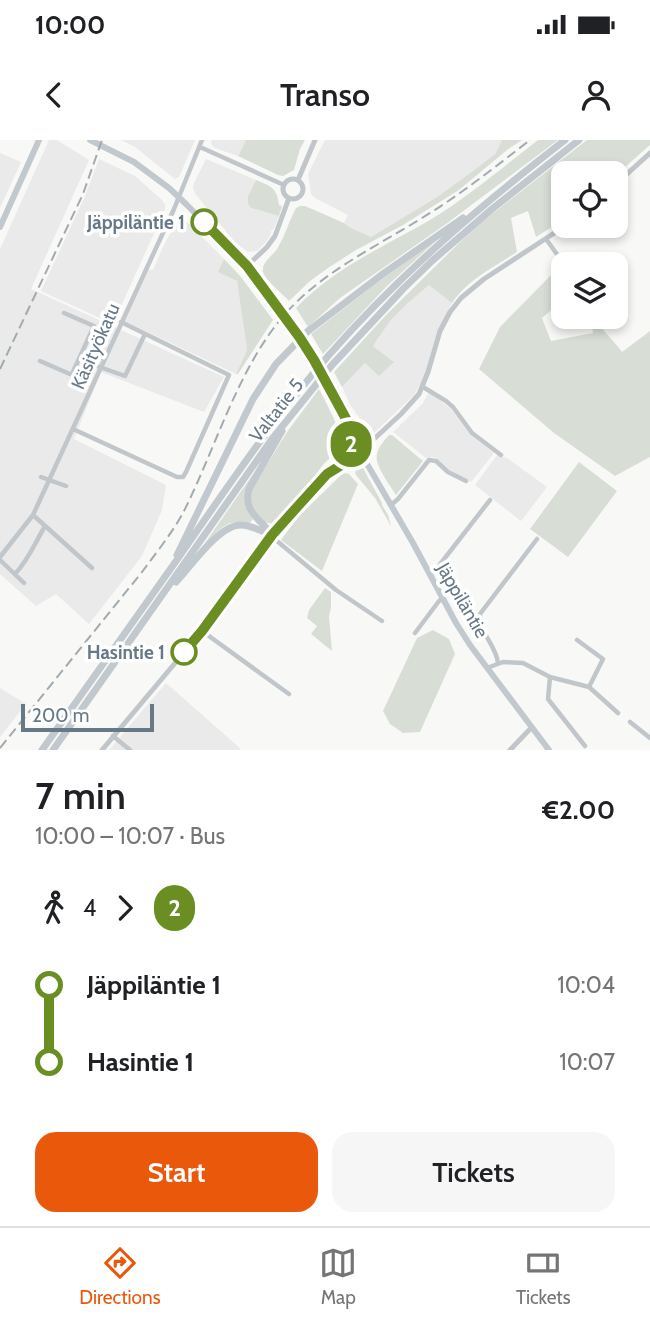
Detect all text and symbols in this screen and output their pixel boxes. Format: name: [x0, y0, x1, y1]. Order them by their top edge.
text: 10:00: [35, 9, 105, 41]
text: Transo: [280, 75, 370, 114]
icon: back: [35, 76, 73, 114]
icon: person: [577, 76, 615, 114]
map controls: [551, 161, 628, 329]
button: locate: [551, 161, 628, 238]
marker: Jäppiläntie 1: [191, 209, 217, 235]
place label: Jäppiläntie 1: [86, 211, 185, 234]
button: layers: [551, 252, 628, 329]
street label: Käsityökatu: [66, 300, 125, 393]
street label: Valtatie 5: [244, 374, 308, 447]
line badge: 2: [328, 421, 374, 467]
text: 2: [345, 429, 357, 458]
street label: Jäppiläntie: [431, 558, 493, 642]
marker: Hasintie 1: [171, 639, 197, 665]
place label: Hasintie 1: [87, 641, 165, 664]
scale bar: [21, 701, 154, 733]
text: 200 m: [32, 704, 89, 727]
text: 7 min: [35, 772, 126, 819]
text: €2.00: [542, 794, 615, 826]
text: 10:00 – 10:07 · Bus: [35, 822, 225, 850]
icon: walk: [35, 889, 73, 927]
icon: forward: [106, 889, 144, 927]
text: 2: [168, 893, 181, 922]
text: 4: [83, 894, 96, 922]
text: Jäppiläntie 1: [87, 969, 221, 1001]
text: 10:04: [557, 971, 615, 999]
text: Hasintie 1: [87, 1046, 194, 1078]
text: 10:07: [559, 1048, 615, 1076]
button: Start: [35, 1132, 318, 1212]
button: Tickets: [332, 1132, 615, 1212]
tab: Directions: [79, 1244, 161, 1309]
tab: Map: [319, 1244, 357, 1309]
tab: Tickets: [516, 1244, 571, 1309]

